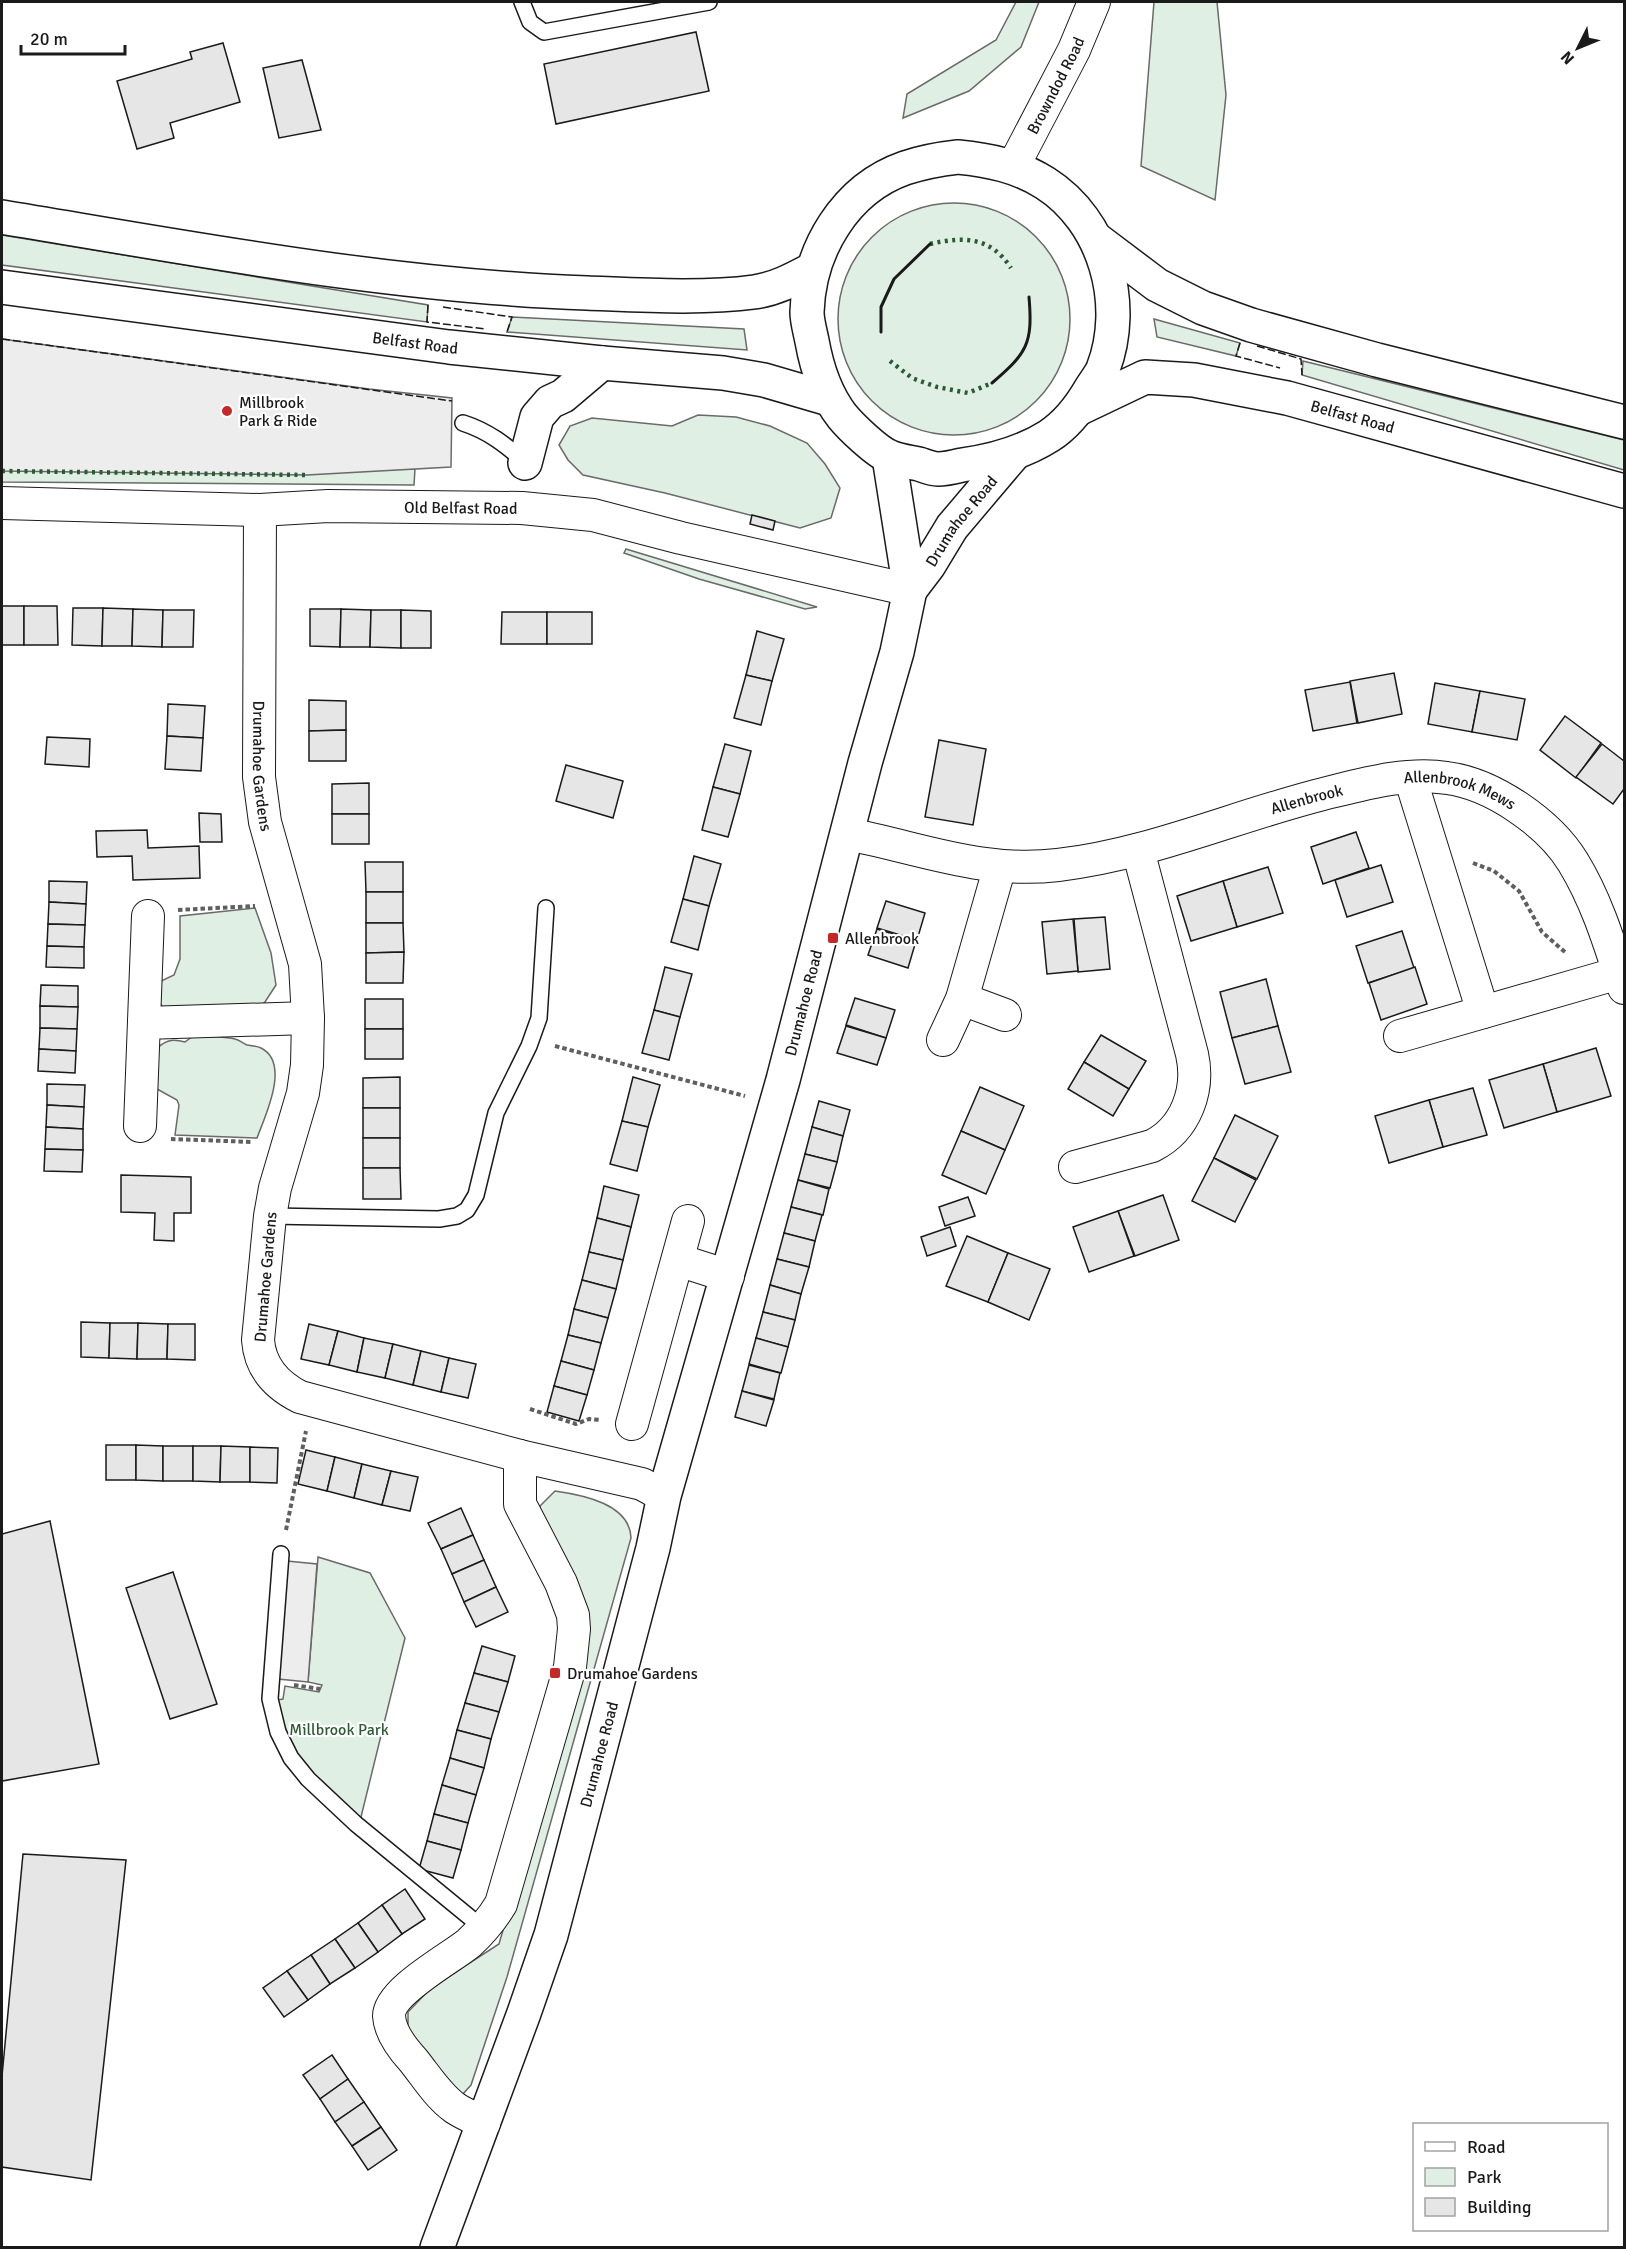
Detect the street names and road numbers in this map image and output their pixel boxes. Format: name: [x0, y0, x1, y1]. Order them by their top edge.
street label: Browndod Road: [1023, 34, 1089, 138]
street label: Belfast Road: [371, 328, 459, 359]
street label: Belfast Road: [1308, 396, 1397, 438]
street label: Drumahoe Road: [921, 472, 1002, 571]
street label: Old Belfast Road: [404, 498, 518, 519]
street label: Drumahoe Gardens: [248, 700, 276, 834]
street label: Allenbrook Mews: [1403, 767, 1519, 815]
street label: Allenbrook: [1268, 780, 1345, 819]
street label: Drumahoe Road: [781, 948, 827, 1058]
street label: Drumahoe Gardens: [250, 1211, 282, 1343]
street label: Drumahoe Road: [576, 1699, 623, 1810]

